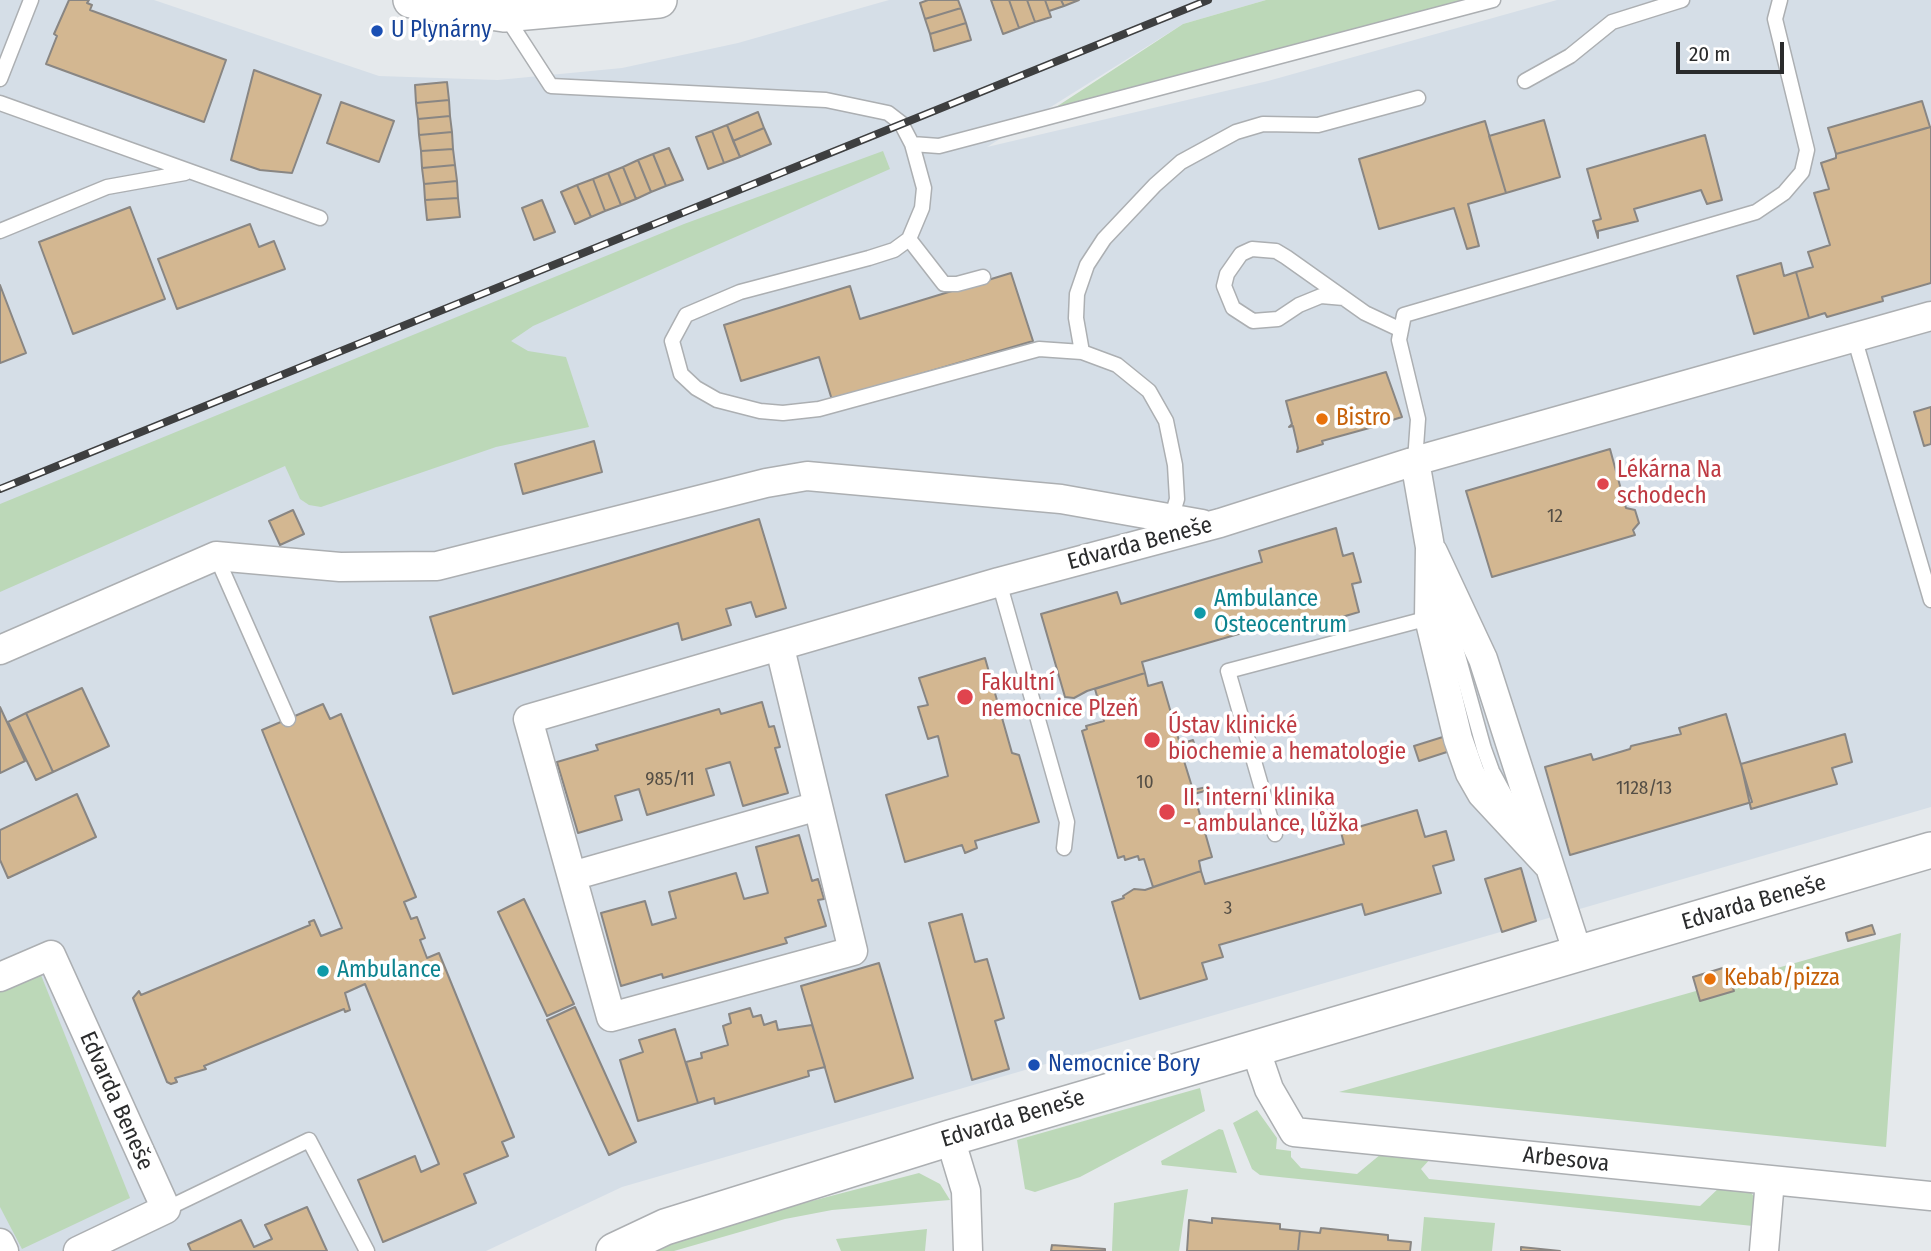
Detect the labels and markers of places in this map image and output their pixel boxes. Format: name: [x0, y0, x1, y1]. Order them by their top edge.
place label: U Plynárny: [391, 17, 491, 45]
marker: U Plynárny: [369, 23, 385, 39]
place label: Bistro: [1336, 405, 1391, 433]
marker: Bistro: [1314, 411, 1330, 427]
place label: Lékárna Na schodech: [1617, 457, 1722, 511]
marker: Lékárna Na schodech: [1595, 476, 1611, 492]
place label: Ambulance Osteocentrum: [1214, 586, 1347, 640]
marker: Ambulance Osteocentrum: [1192, 605, 1208, 621]
place label: Fakultní nemocnice Plzeň: [981, 670, 1139, 724]
marker: Fakultní nemocnice Plzeň: [955, 687, 975, 707]
place label: Ústav klinické biochemie a hematologie: [1168, 713, 1406, 767]
marker: Ústav klinické biochemie a hematologie: [1142, 730, 1162, 750]
place label: II. interní klinika - ambulance, lůžka: [1183, 785, 1359, 839]
marker: II. interní klinika - ambulance, lůžka: [1157, 802, 1177, 822]
place label: Ambulance: [337, 957, 441, 985]
marker: Ambulance: [315, 963, 331, 979]
place label: Kebab/pizza: [1724, 965, 1840, 993]
marker: Kebab/pizza: [1702, 971, 1718, 987]
place label: Nemocnice Bory: [1048, 1051, 1200, 1079]
marker: Nemocnice Bory: [1026, 1057, 1042, 1073]

